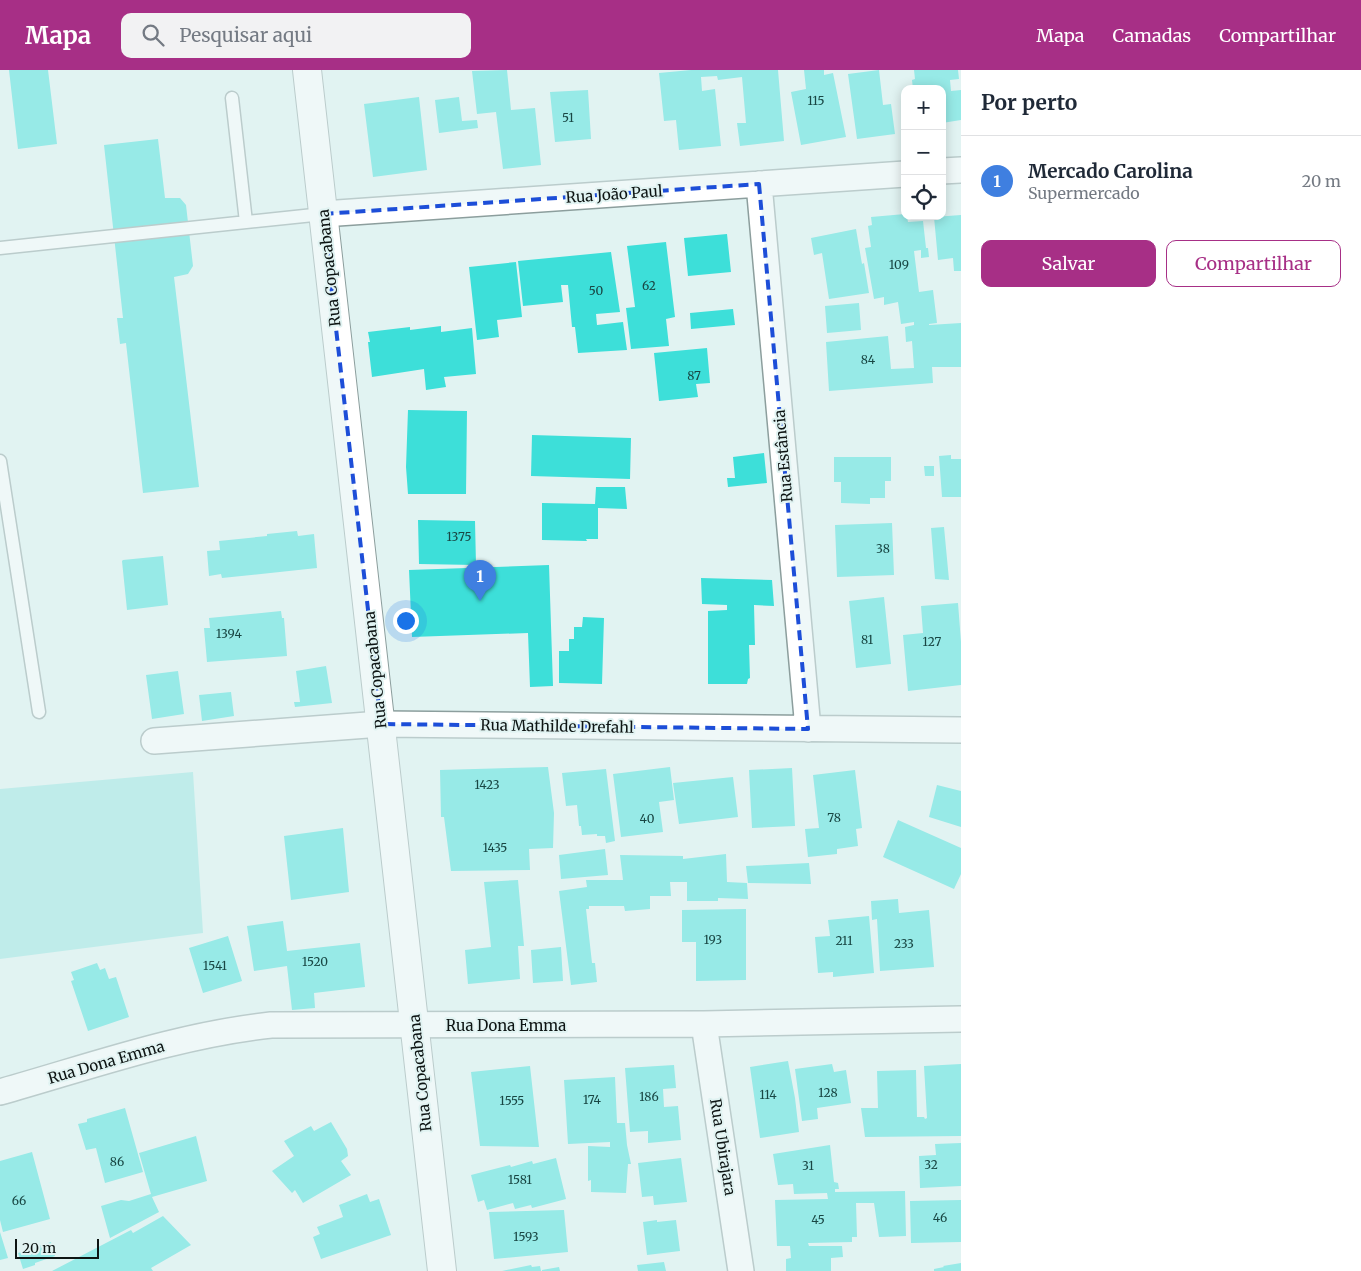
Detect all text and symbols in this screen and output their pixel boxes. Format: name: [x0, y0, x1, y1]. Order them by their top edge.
search box: [121, 13, 471, 58]
text: Mapa: [25, 20, 91, 51]
icon: search: [139, 21, 167, 49]
text: Pesquisar aqui: [179, 23, 312, 47]
text: Mapa: [1036, 24, 1085, 47]
text: Camadas: [1113, 24, 1191, 47]
text: Compartilhar: [1219, 24, 1336, 47]
map controls: [901, 85, 946, 220]
button: +: [901, 85, 946, 130]
text: Por perto: [981, 89, 1077, 116]
house number: 115: [807, 93, 825, 108]
house number: 51: [562, 110, 574, 125]
button: −: [901, 130, 946, 175]
text: Mercado Carolina: [1028, 159, 1193, 183]
text: 1: [993, 171, 1001, 191]
text: 20 m: [1302, 171, 1341, 191]
button: locate: [901, 175, 946, 220]
street label: Rua João Paul: [565, 181, 663, 207]
text: Supermercado: [1028, 183, 1140, 203]
street label: Rua Copacabana: [313, 208, 345, 328]
button: Salvar: [981, 240, 1156, 287]
button: Compartilhar: [1166, 240, 1341, 287]
house number: 109: [889, 257, 909, 272]
house number: 62: [642, 278, 656, 293]
house number: 50: [589, 283, 604, 298]
house number: 84: [861, 352, 876, 367]
house number: 87: [687, 368, 701, 383]
street label: Rua Estância: [769, 409, 797, 503]
house number: 1375: [446, 529, 472, 544]
house number: 38: [876, 541, 890, 556]
pin: 1: [464, 560, 496, 601]
your location: [393, 608, 419, 634]
street label: Rua Copacabana: [359, 610, 391, 730]
house number: 1394: [216, 626, 243, 641]
house number: 81: [861, 632, 874, 647]
house number: 127: [923, 634, 942, 649]
street label: Rua Mathilde Drefahl: [480, 715, 634, 737]
house number: 1423: [474, 777, 500, 792]
house number: 78: [827, 810, 841, 825]
house number: 40: [640, 811, 655, 826]
house number: 1435: [483, 840, 507, 855]
house number: 193: [704, 932, 722, 947]
house number: 211: [835, 933, 853, 948]
house number: 233: [894, 936, 914, 951]
house number: 1520: [302, 954, 328, 969]
house number: 1541: [203, 958, 227, 973]
street label: Rua Copacabana: [404, 1013, 436, 1133]
street label: Rua Dona Emma: [446, 1016, 566, 1035]
street label: Rua Dona Emma: [46, 1036, 166, 1088]
house number: 128: [818, 1085, 838, 1100]
house number: 114: [759, 1087, 777, 1102]
house number: 186: [639, 1089, 659, 1104]
house number: 174: [583, 1092, 602, 1107]
house number: 1555: [500, 1093, 524, 1108]
street label: Rua Ubirajara: [706, 1097, 740, 1197]
house number: 86: [110, 1154, 124, 1169]
house number: 32: [924, 1157, 938, 1172]
house number: 31: [802, 1158, 814, 1173]
house number: 1581: [508, 1172, 533, 1187]
house number: 66: [12, 1193, 26, 1208]
house number: 46: [933, 1210, 947, 1225]
house number: 45: [811, 1212, 825, 1227]
house number: 1593: [513, 1229, 539, 1244]
scale bar: [15, 1236, 99, 1259]
text: 20 m: [22, 1239, 56, 1257]

